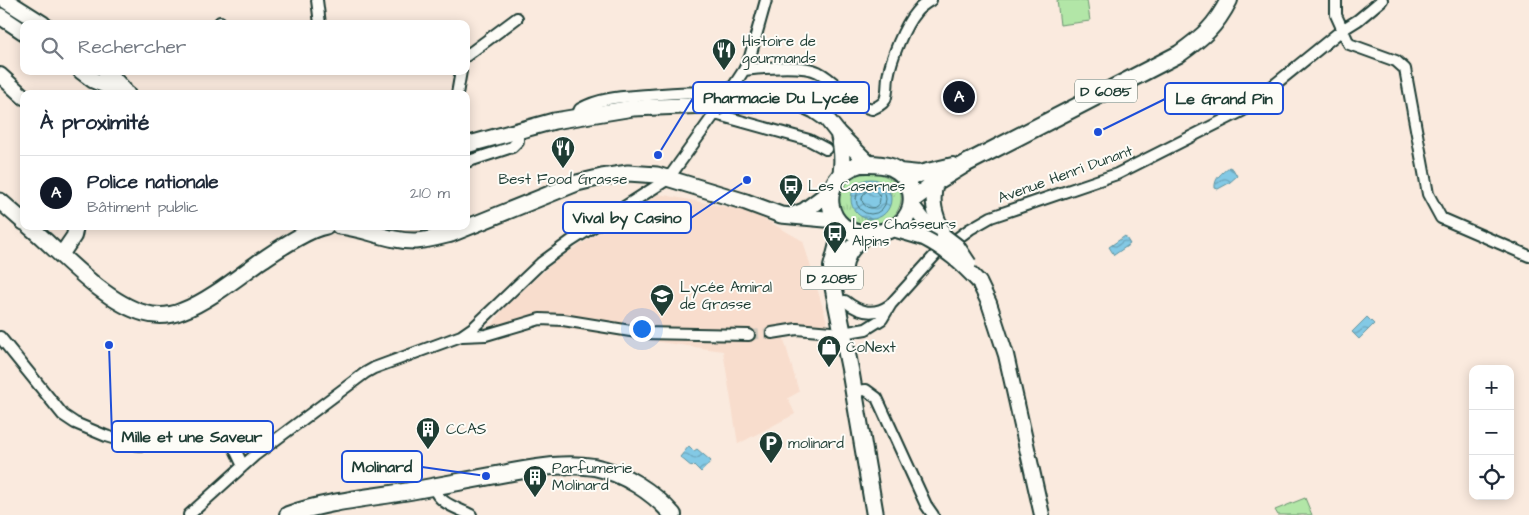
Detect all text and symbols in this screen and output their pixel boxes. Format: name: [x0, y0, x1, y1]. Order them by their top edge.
search box: [20, 20, 470, 75]
place label: Histoire de gourmands: [742, 31, 817, 70]
icon: search: [38, 34, 66, 62]
text: Rechercher: [78, 34, 186, 61]
restaurant icon: Histoire de gourmands: [711, 37, 737, 71]
pin: A: [943, 78, 975, 116]
road number: D 6085: [1075, 80, 1137, 102]
callout: Pharmacie Du Lycée: [693, 82, 869, 113]
callout: Le Grand Pin: [1165, 83, 1283, 114]
text: Pharmacie Du Lycée: [703, 87, 859, 110]
text: Le Grand Pin: [1175, 88, 1273, 110]
text: À proximité: [40, 108, 149, 137]
restaurant icon: Best Food Grasse: [550, 135, 576, 169]
street label: Avenue Henri Dunant: [995, 140, 1135, 209]
text: Police nationale: [87, 169, 218, 196]
place label: Best Food Grasse: [499, 169, 627, 190]
bus stop icon: Les Casernes: [778, 173, 804, 207]
place label: Les Casernes: [808, 176, 906, 197]
text: A: [51, 182, 61, 204]
text: 210 m: [410, 182, 450, 204]
text: Bâtiment public: [87, 196, 198, 218]
callout: Vival by Casino: [563, 202, 691, 233]
text: Vival by Casino: [572, 207, 682, 230]
place label: Les Chasseurs Alpins: [852, 214, 957, 252]
bus stop icon: Les Chasseurs Alpins: [822, 220, 848, 254]
road number: D 2085: [801, 266, 863, 290]
place label: Lycée Amiral de Grasse: [680, 277, 772, 315]
school or university icon: Lycée Amiral de Grasse: [649, 283, 675, 317]
your location: [629, 316, 655, 342]
shop icon: CoNext: [816, 334, 842, 368]
place label: CoNext: [846, 337, 896, 358]
map controls: [1469, 365, 1514, 500]
button: +: [1469, 365, 1514, 410]
button: −: [1469, 410, 1514, 455]
building icon: CCAS: [415, 416, 441, 450]
place label: CCAS: [446, 419, 487, 440]
callout: Mille et une Saveur: [112, 421, 273, 452]
text: Mille et une Saveur: [122, 426, 263, 448]
parking icon: molinard: [758, 430, 784, 464]
place label: molinard: [788, 433, 844, 454]
callout: Molinard: [342, 451, 422, 482]
button: locate: [1469, 455, 1514, 500]
text: Molinard: [352, 456, 413, 478]
place label: Parfumerie Molinard: [552, 458, 632, 496]
building icon: Parfumerie Molinard: [522, 464, 548, 498]

